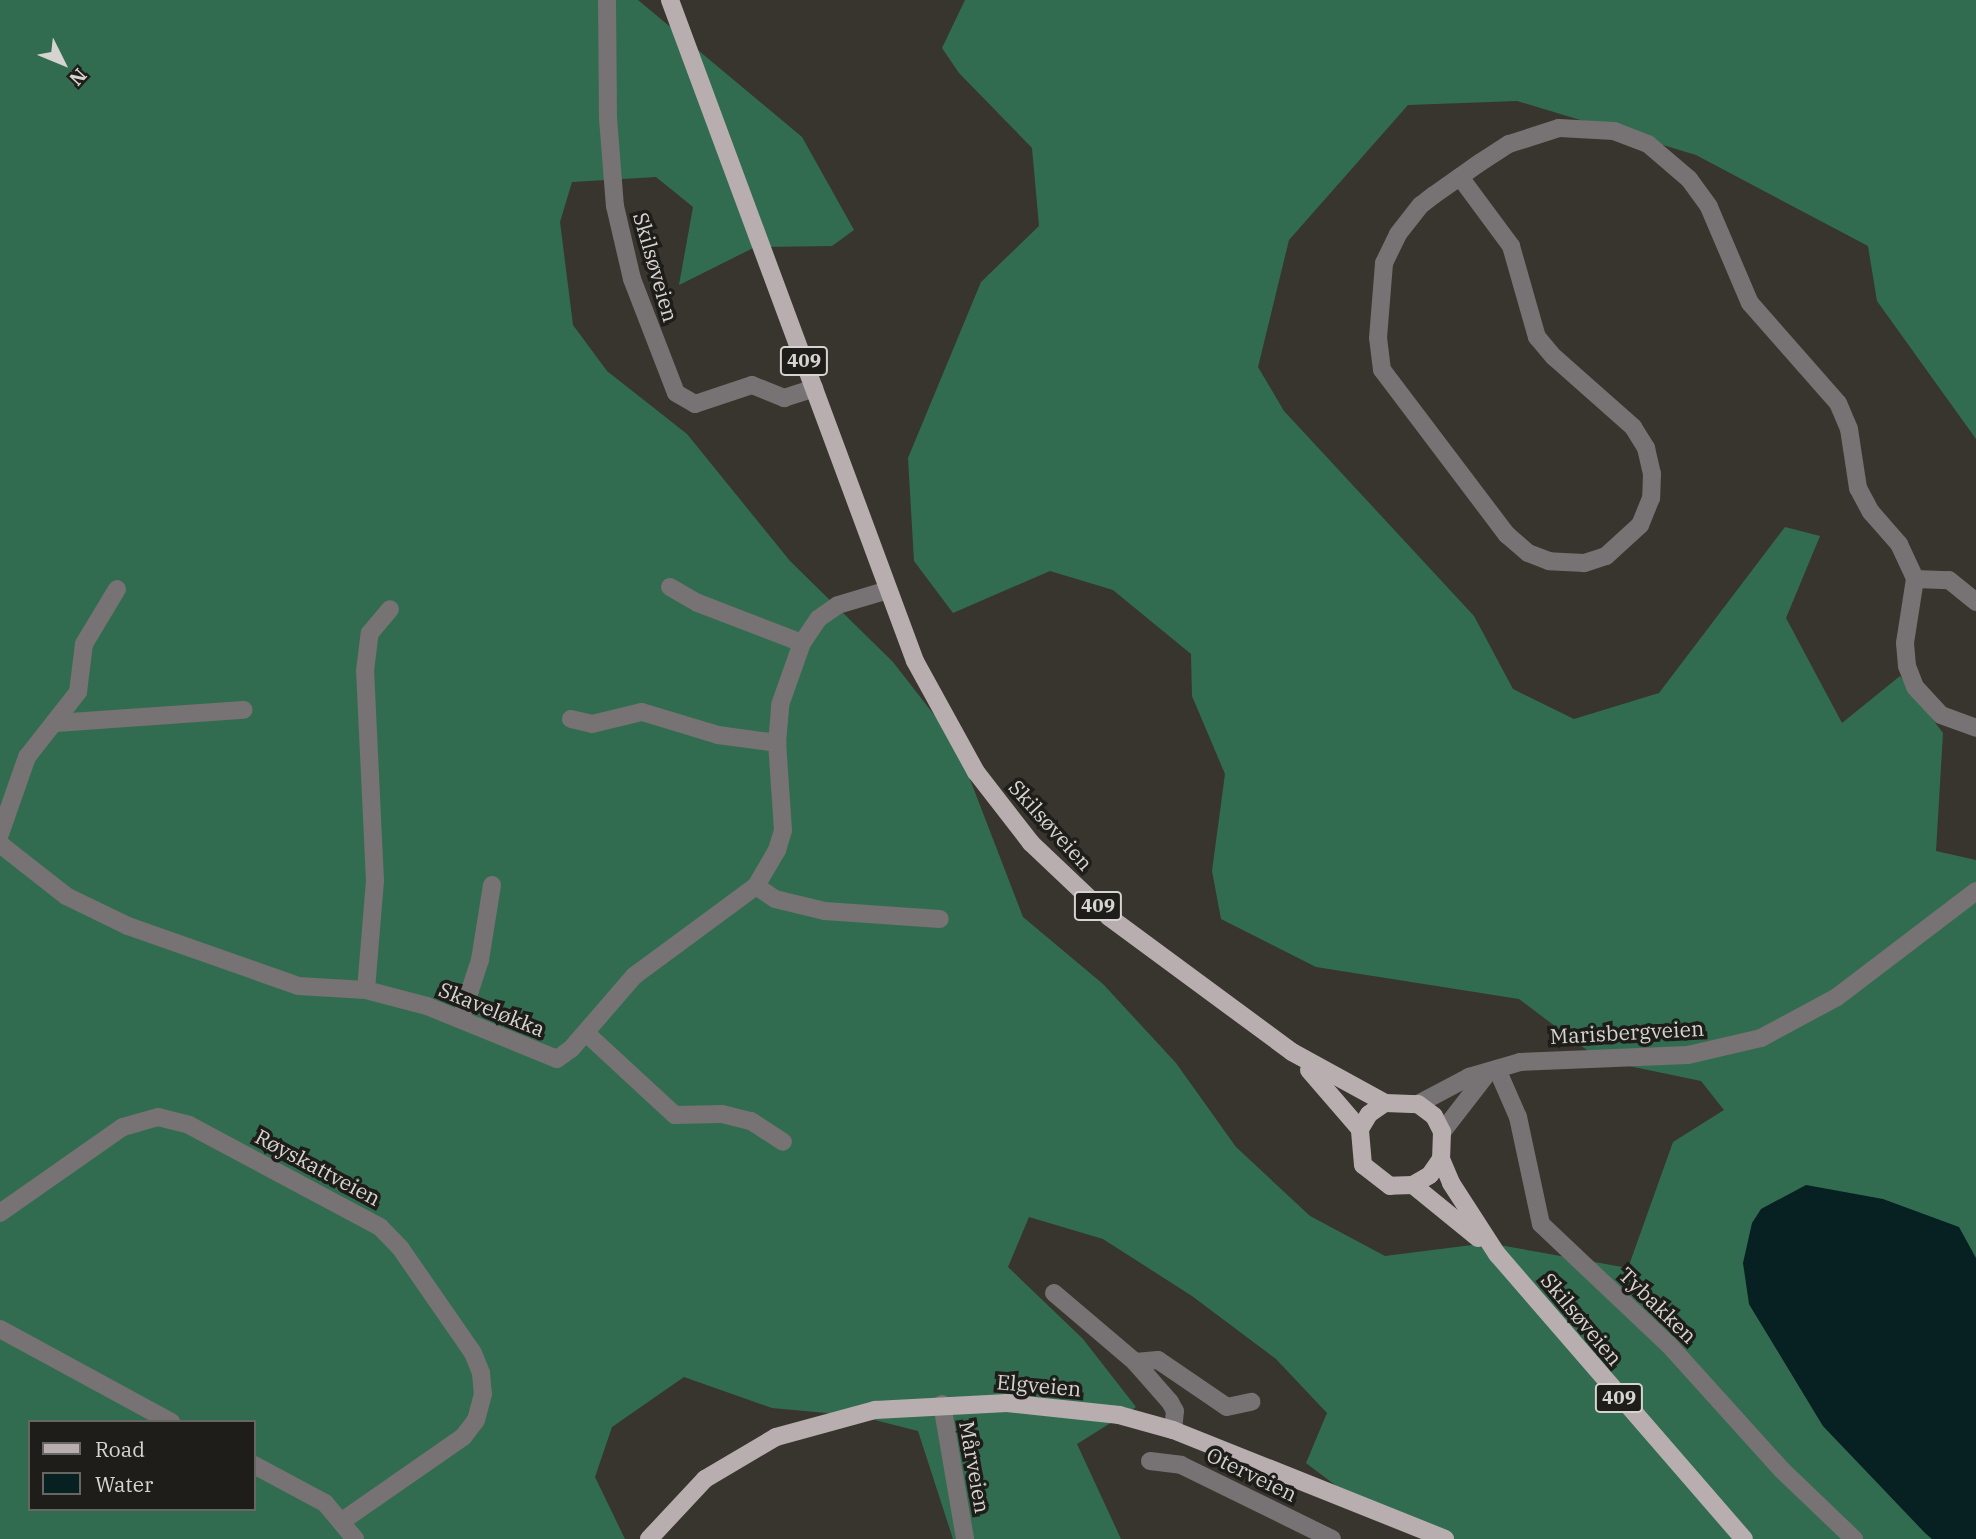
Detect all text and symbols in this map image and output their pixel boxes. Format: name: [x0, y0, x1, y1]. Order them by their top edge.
north arrow: [28, 28, 98, 98]
text: N: [64, 64, 92, 91]
street label: Skilsøveien: [628, 209, 684, 325]
road number: 409: [780, 346, 828, 376]
street label: Skilsøveien: [1004, 775, 1098, 875]
road number: 409: [1074, 890, 1122, 922]
street label: Skaveløkka: [435, 976, 549, 1042]
street label: Marisbergveien: [1549, 1015, 1705, 1049]
street label: Røyskattveien: [251, 1123, 385, 1211]
street label: Tybakken: [1614, 1262, 1702, 1348]
street label: Skilsøveien: [1536, 1268, 1628, 1370]
street label: Elgveien: [996, 1369, 1082, 1401]
road number: 409: [1594, 1382, 1644, 1414]
street label: Mårveien: [954, 1419, 996, 1515]
legend: [28, 1420, 256, 1511]
text: Road: [95, 1435, 145, 1463]
street label: Oterveien: [1203, 1441, 1301, 1507]
text: Water: [95, 1470, 153, 1498]

